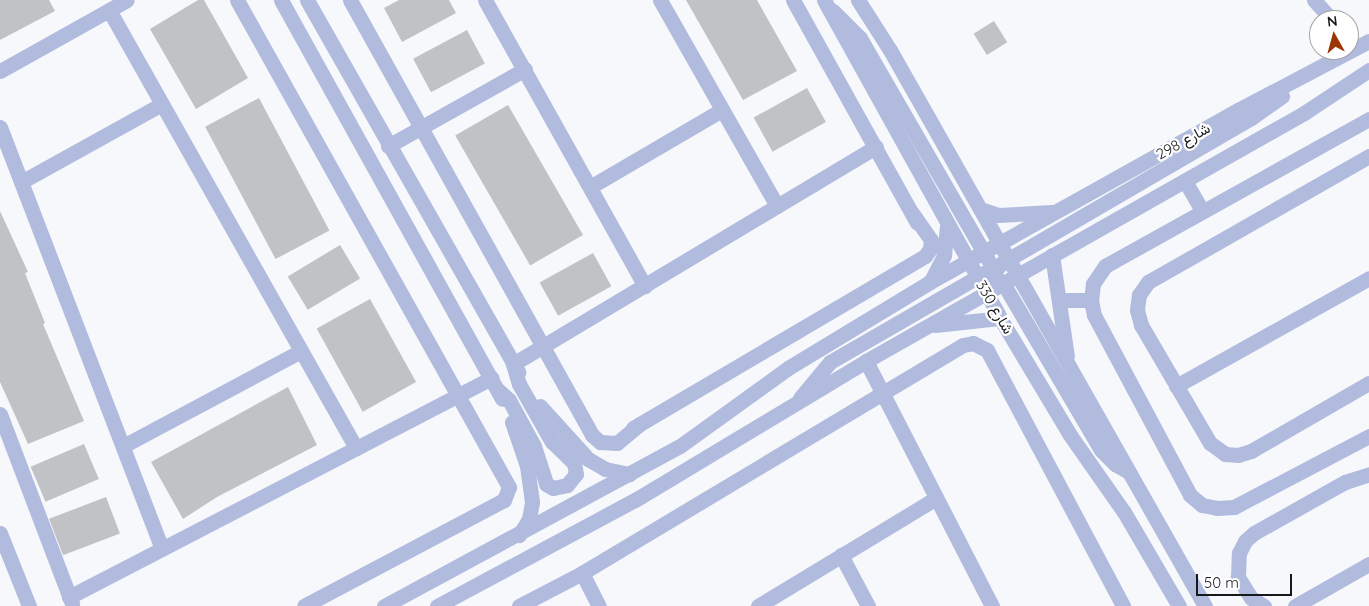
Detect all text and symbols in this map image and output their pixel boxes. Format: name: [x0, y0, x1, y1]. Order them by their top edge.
north arrow: [1309, 10, 1359, 60]
text: N: [1326, 12, 1338, 31]
street label: شارع 298: [1153, 119, 1213, 163]
street label: شارع 330: [972, 277, 1018, 337]
scale bar: [1199, 564, 1295, 596]
text: 50 m: [1204, 573, 1239, 592]

